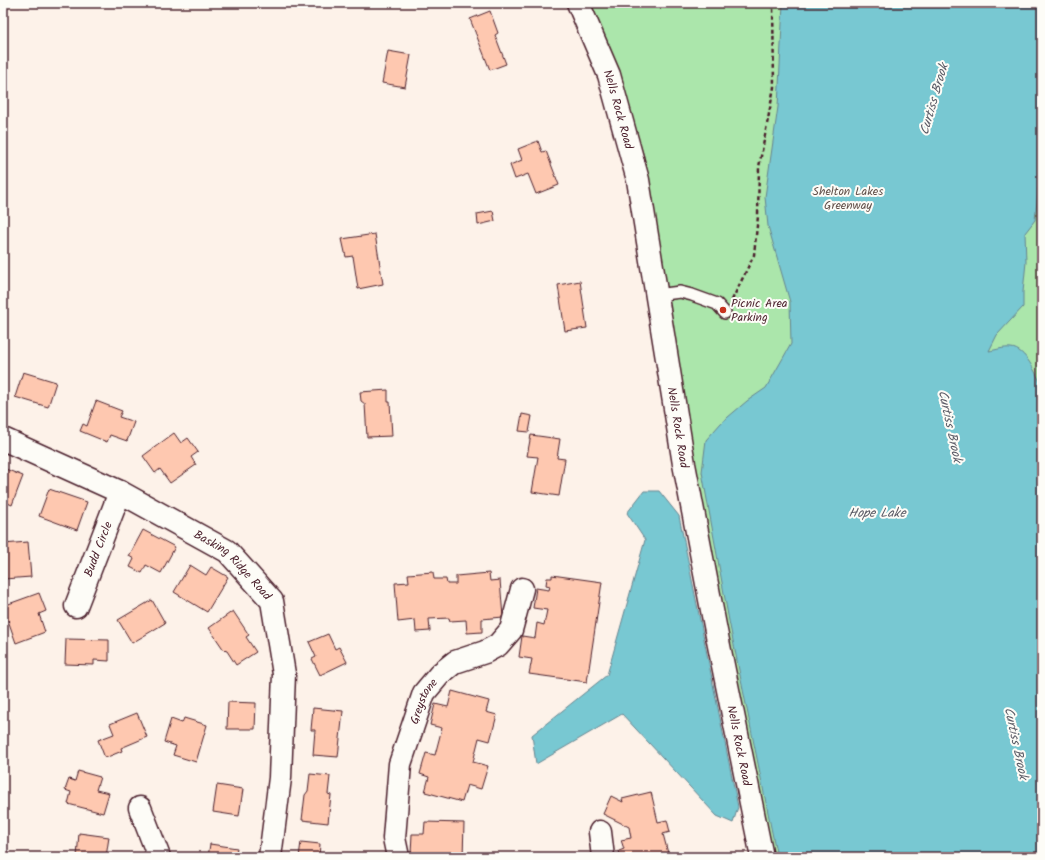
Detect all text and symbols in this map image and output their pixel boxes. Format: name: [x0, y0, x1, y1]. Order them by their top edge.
water label: Curtiss Brook: [914, 60, 955, 137]
street label: Nells Rock Road: [598, 67, 638, 152]
park label: Shelton Lakes Greenway: [813, 182, 883, 215]
place label: Picnic Area Parking: [731, 294, 788, 327]
marker: Picnic Area Parking: [718, 305, 728, 315]
street label: Nells Rock Road: [662, 386, 694, 471]
water label: Curtiss Brook: [932, 388, 968, 466]
water label: Hope Lake: [848, 503, 907, 524]
street label: Budd Circle: [79, 518, 118, 580]
street label: Basking Ridge Road: [190, 525, 277, 605]
street label: Greystone: [405, 674, 443, 727]
street label: Nells Rock Road: [721, 704, 756, 789]
water label: Curtiss Brook: [998, 705, 1034, 783]

